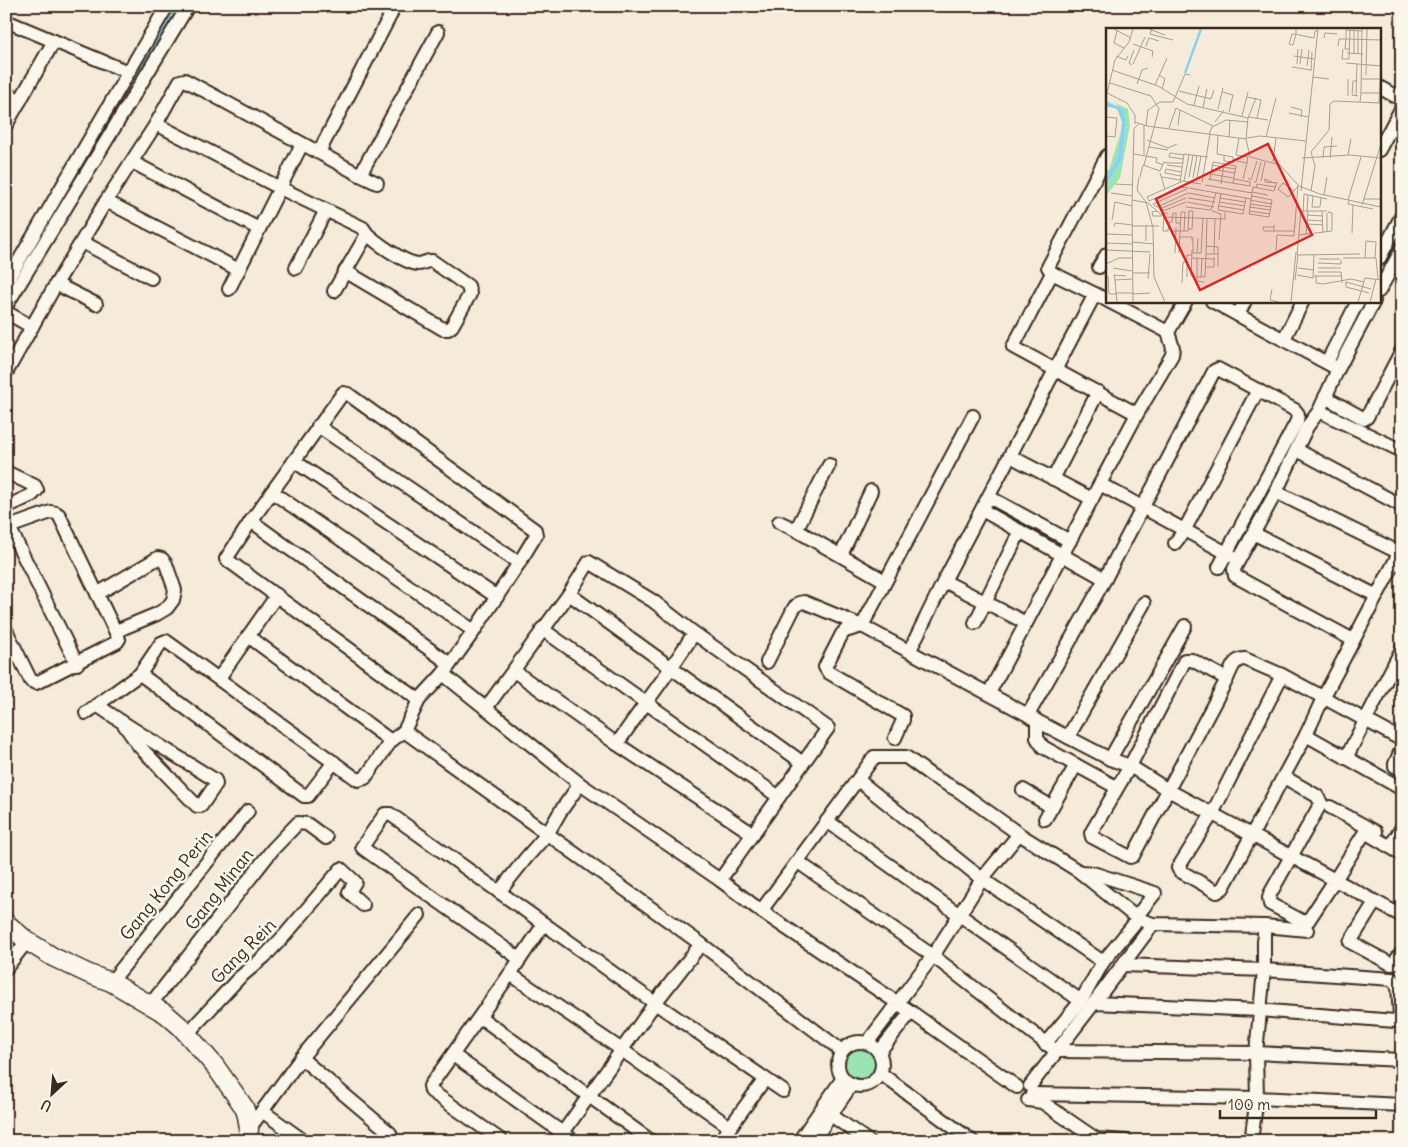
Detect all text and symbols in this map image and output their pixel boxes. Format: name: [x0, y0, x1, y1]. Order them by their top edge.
inset map: [1106, 28, 1380, 302]
street label: Gang Kong Perin: [114, 825, 218, 945]
street label: Gang Minan: [180, 843, 258, 935]
street label: Gang Rein: [205, 913, 281, 989]
north arrow: [28, 1070, 78, 1120]
scale bar: [1220, 1087, 1377, 1119]
text: U: [38, 1095, 55, 1116]
text: 100 m: [1228, 1095, 1270, 1114]

